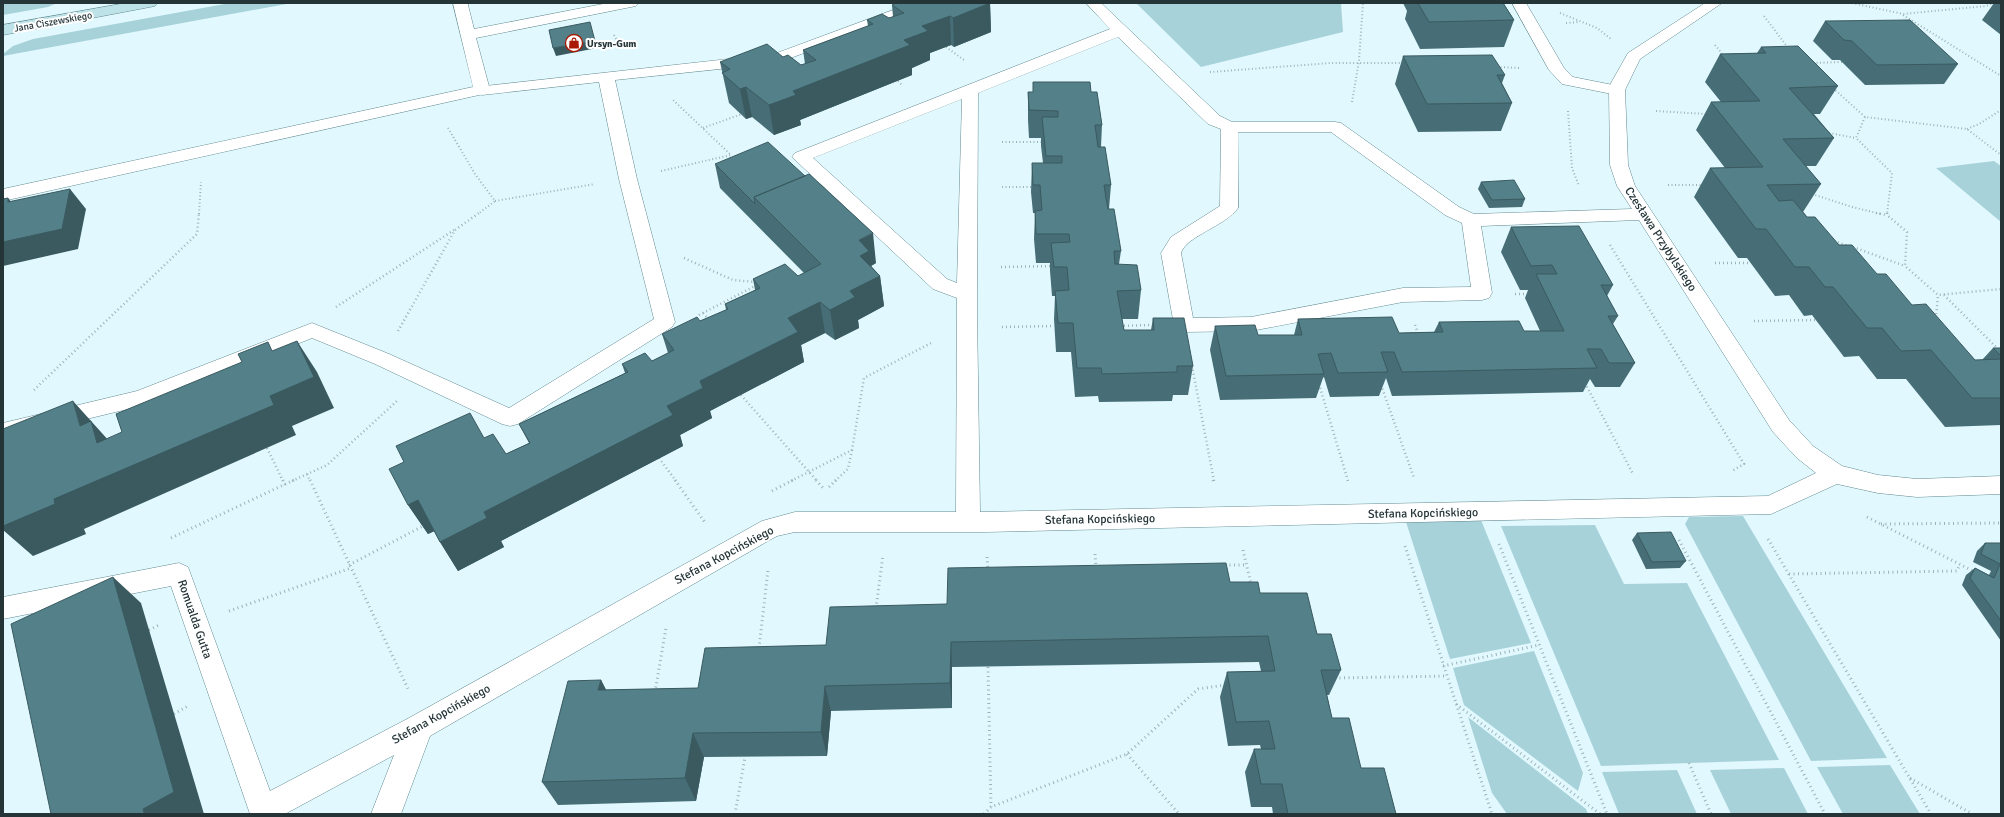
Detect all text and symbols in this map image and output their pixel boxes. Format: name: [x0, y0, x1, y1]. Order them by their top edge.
street label: Jana Ciszewskiego: [13, 9, 93, 35]
shop icon: Ursyn-Gum: [564, 33, 584, 53]
place label: Ursyn-Gum: [587, 38, 636, 50]
street label: Czesława Przybylskiego: [1621, 184, 1700, 294]
street label: Stefana Kopcińskiego: [1368, 505, 1478, 522]
street label: Stefana Kopcińskiego: [1045, 511, 1155, 528]
street label: Stefana Kopcińskiego: [672, 523, 776, 588]
street label: Romualda Gutta: [174, 578, 215, 661]
street label: Stefana Kopcińskiego: [389, 681, 493, 748]

